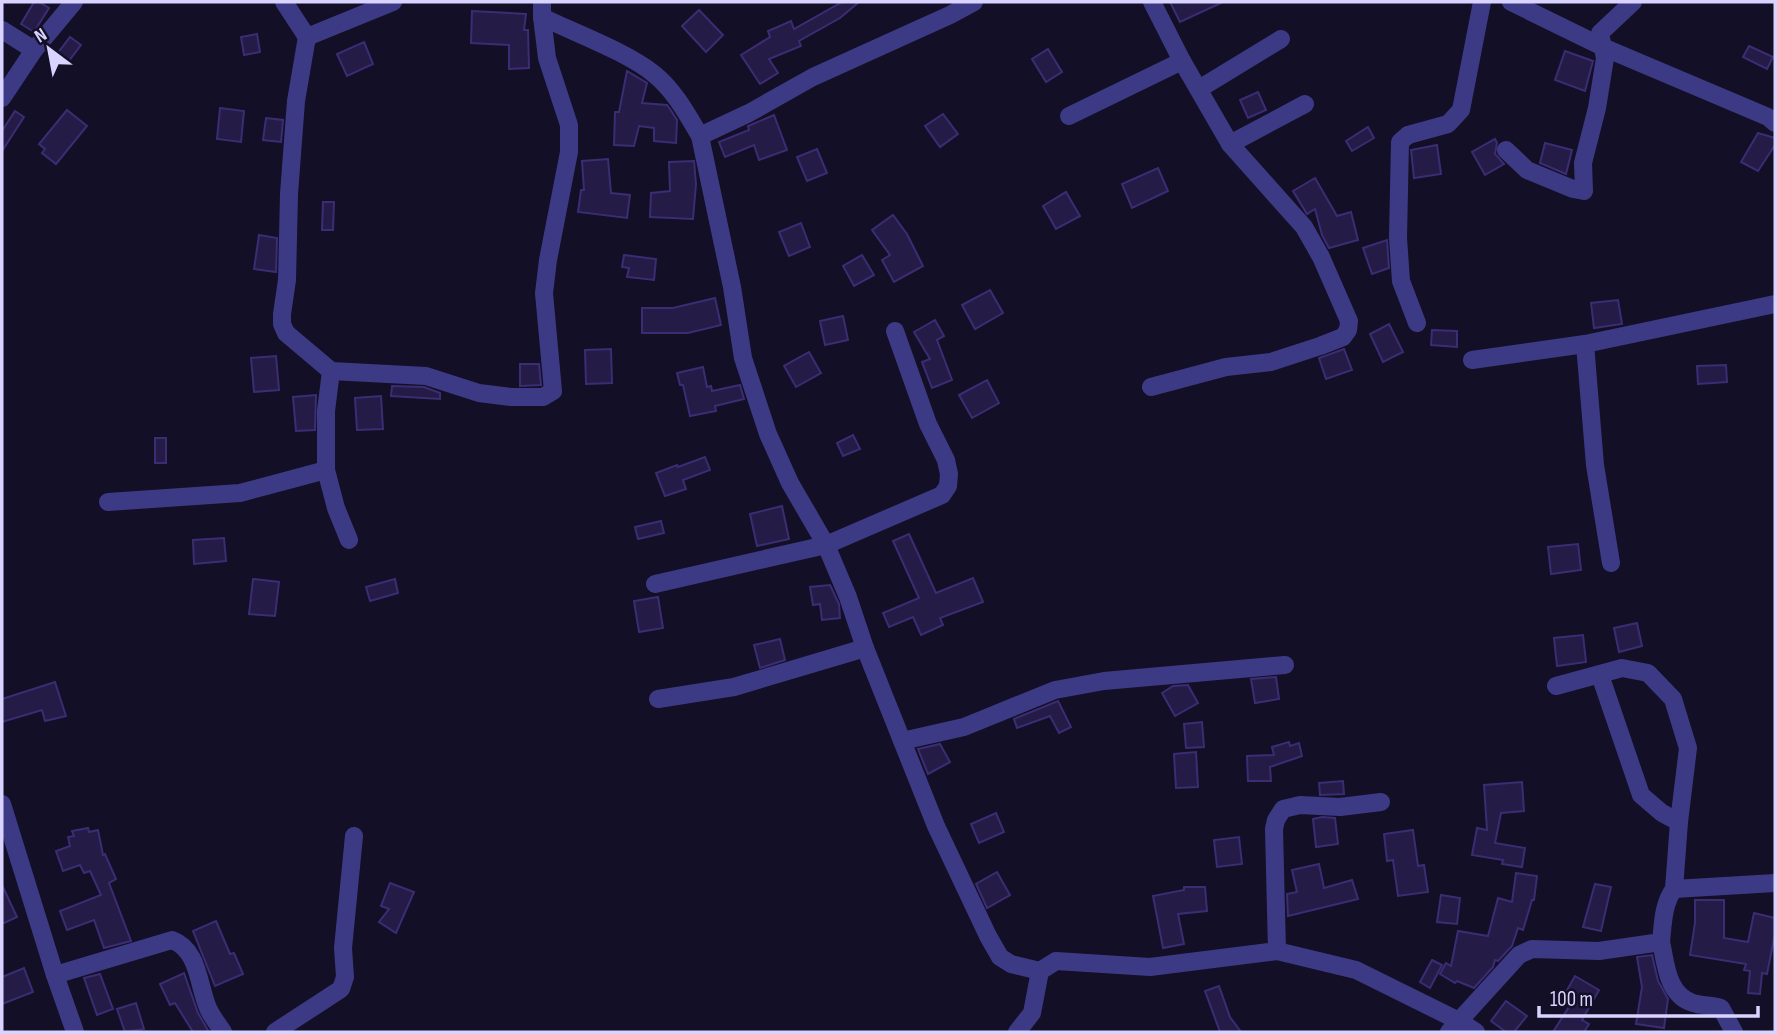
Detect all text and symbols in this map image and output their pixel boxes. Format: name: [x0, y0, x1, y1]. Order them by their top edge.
north arrow: [14, 14, 84, 84]
text: N: [30, 23, 51, 48]
scale bar: [1539, 974, 1758, 1018]
text: 100 m: [1550, 987, 1593, 1012]

